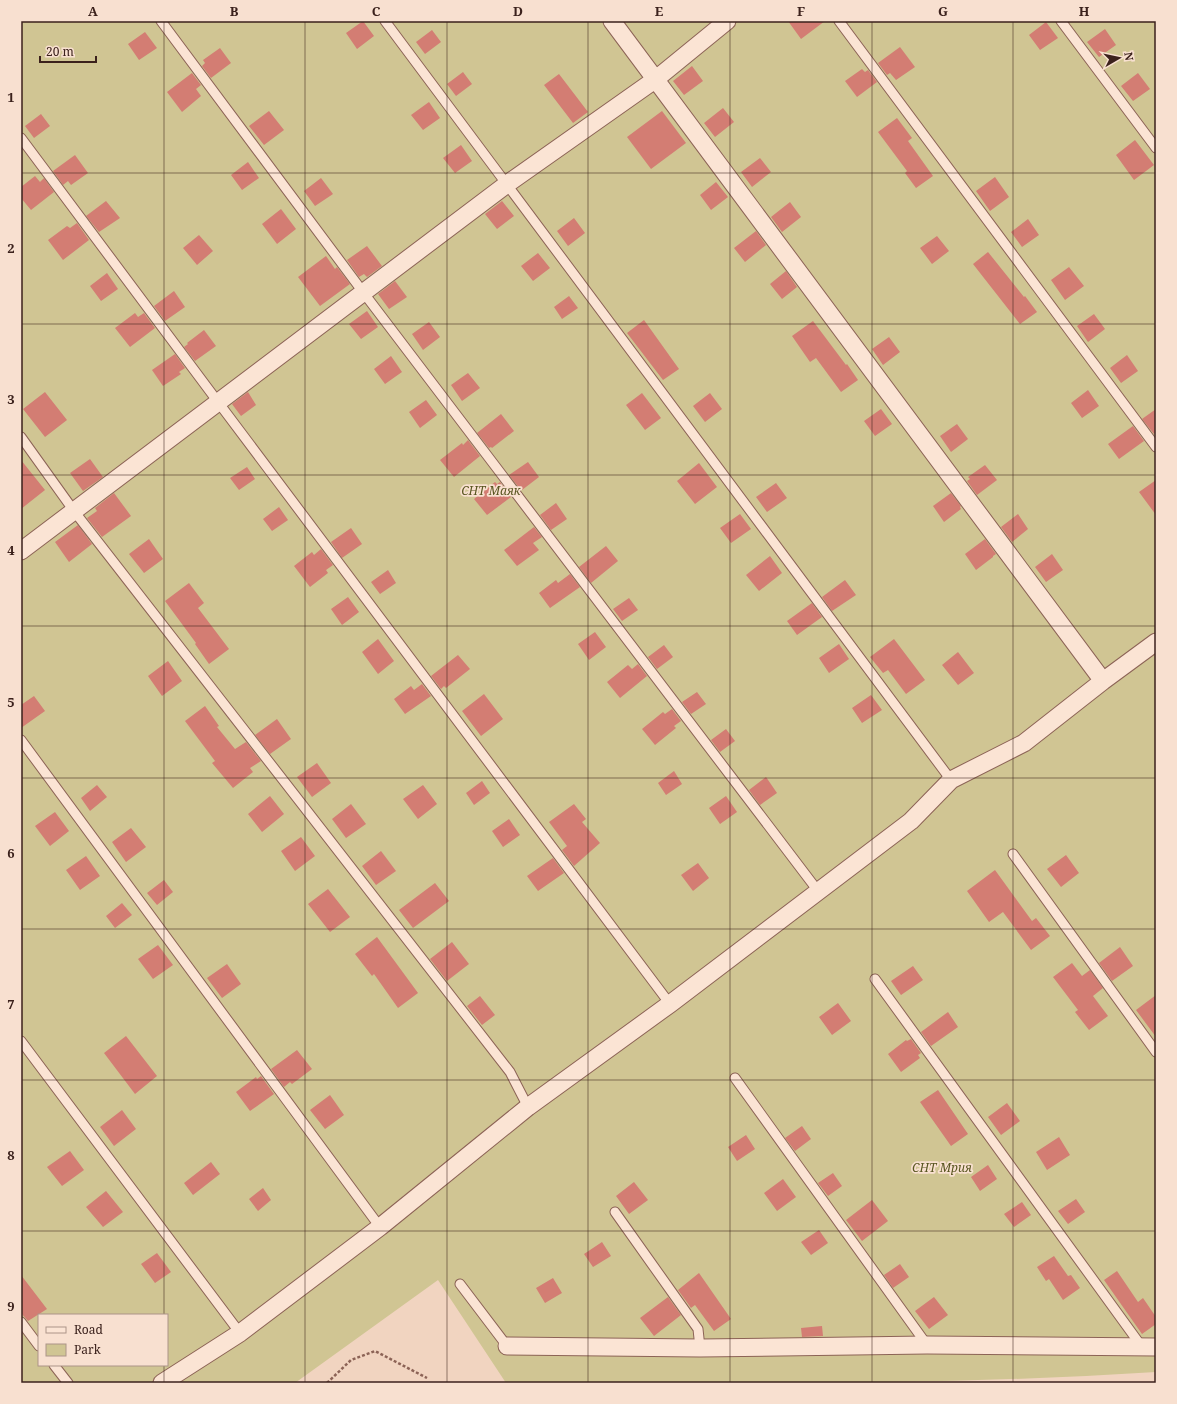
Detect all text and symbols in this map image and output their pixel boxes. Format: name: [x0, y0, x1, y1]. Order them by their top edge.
text: A: [88, 2, 98, 20]
text: B: [230, 2, 239, 20]
text: C: [372, 2, 381, 20]
text: D: [513, 2, 523, 20]
text: E: [655, 2, 664, 20]
text: F: [797, 2, 805, 20]
text: G: [938, 2, 948, 20]
text: H: [1079, 2, 1090, 20]
scale bar: [40, 38, 96, 64]
north arrow: [1099, 38, 1139, 78]
text: 20 m: [46, 43, 74, 60]
text: N: [1121, 51, 1138, 62]
text: 1: [7, 88, 15, 106]
text: 2: [7, 239, 15, 257]
text: 3: [7, 390, 15, 408]
park label: СНТ Маяк: [461, 482, 522, 499]
text: 4: [7, 541, 15, 559]
text: 5: [7, 693, 15, 711]
text: 6: [7, 844, 15, 862]
text: 7: [7, 995, 15, 1013]
text: 8: [7, 1146, 15, 1164]
park label: СНТ Мрия: [912, 1159, 972, 1176]
text: 9: [7, 1297, 15, 1315]
legend: [38, 1314, 168, 1366]
text: Road: [74, 1321, 104, 1338]
text: Park: [74, 1341, 102, 1358]

